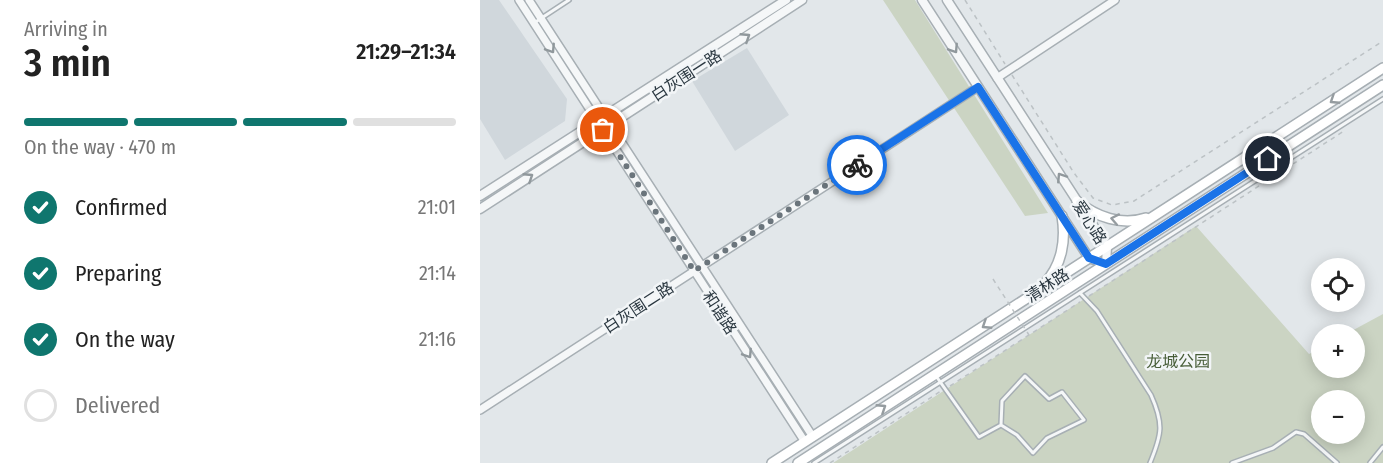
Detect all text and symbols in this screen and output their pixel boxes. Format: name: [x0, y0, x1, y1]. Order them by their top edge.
text: Arriving in: [24, 17, 108, 41]
one-way arrow: [739, 33, 750, 44]
text: 21:29–21:34: [356, 38, 456, 65]
text: 3 min: [24, 40, 111, 86]
one-way arrow: [543, 43, 555, 53]
one-way arrow: [946, 43, 958, 53]
street label: 白灰围一路: [648, 46, 725, 105]
one-way arrow: [1330, 93, 1341, 104]
pin: [577, 104, 628, 155]
icon: bag: [586, 113, 619, 146]
pin: [1242, 133, 1293, 184]
text: On the way · 470 m: [24, 135, 176, 159]
courier: [827, 135, 887, 195]
icon: home: [1251, 142, 1284, 175]
icon: bike: [841, 149, 874, 182]
one-way arrow: [522, 173, 533, 184]
one-way arrow: [1057, 173, 1069, 183]
icon: check: [24, 191, 57, 224]
text: Confirmed: [75, 194, 168, 221]
text: 21:01: [418, 195, 456, 219]
street label: 爱心路: [1069, 197, 1110, 248]
one-way arrow: [1110, 213, 1120, 226]
icon: check: [24, 257, 57, 290]
map controls: [1311, 258, 1365, 444]
button: locate: [1311, 258, 1365, 312]
text: Preparing: [75, 260, 161, 287]
text: 21:14: [419, 261, 456, 285]
street label: 清林路: [1022, 264, 1073, 306]
street label: 白灰围二路: [600, 278, 677, 337]
street label: 和谐路: [699, 287, 741, 338]
one-way arrow: [982, 317, 992, 329]
icon: check: [24, 323, 57, 356]
button: +: [1311, 324, 1365, 378]
text: On the way: [75, 326, 175, 353]
text: 21:16: [419, 327, 456, 351]
one-way arrow: [740, 348, 752, 358]
park label: 龙城公园: [1146, 352, 1210, 371]
button: −: [1311, 390, 1365, 444]
text: Delivered: [75, 392, 160, 419]
one-way arrow: [876, 404, 886, 416]

